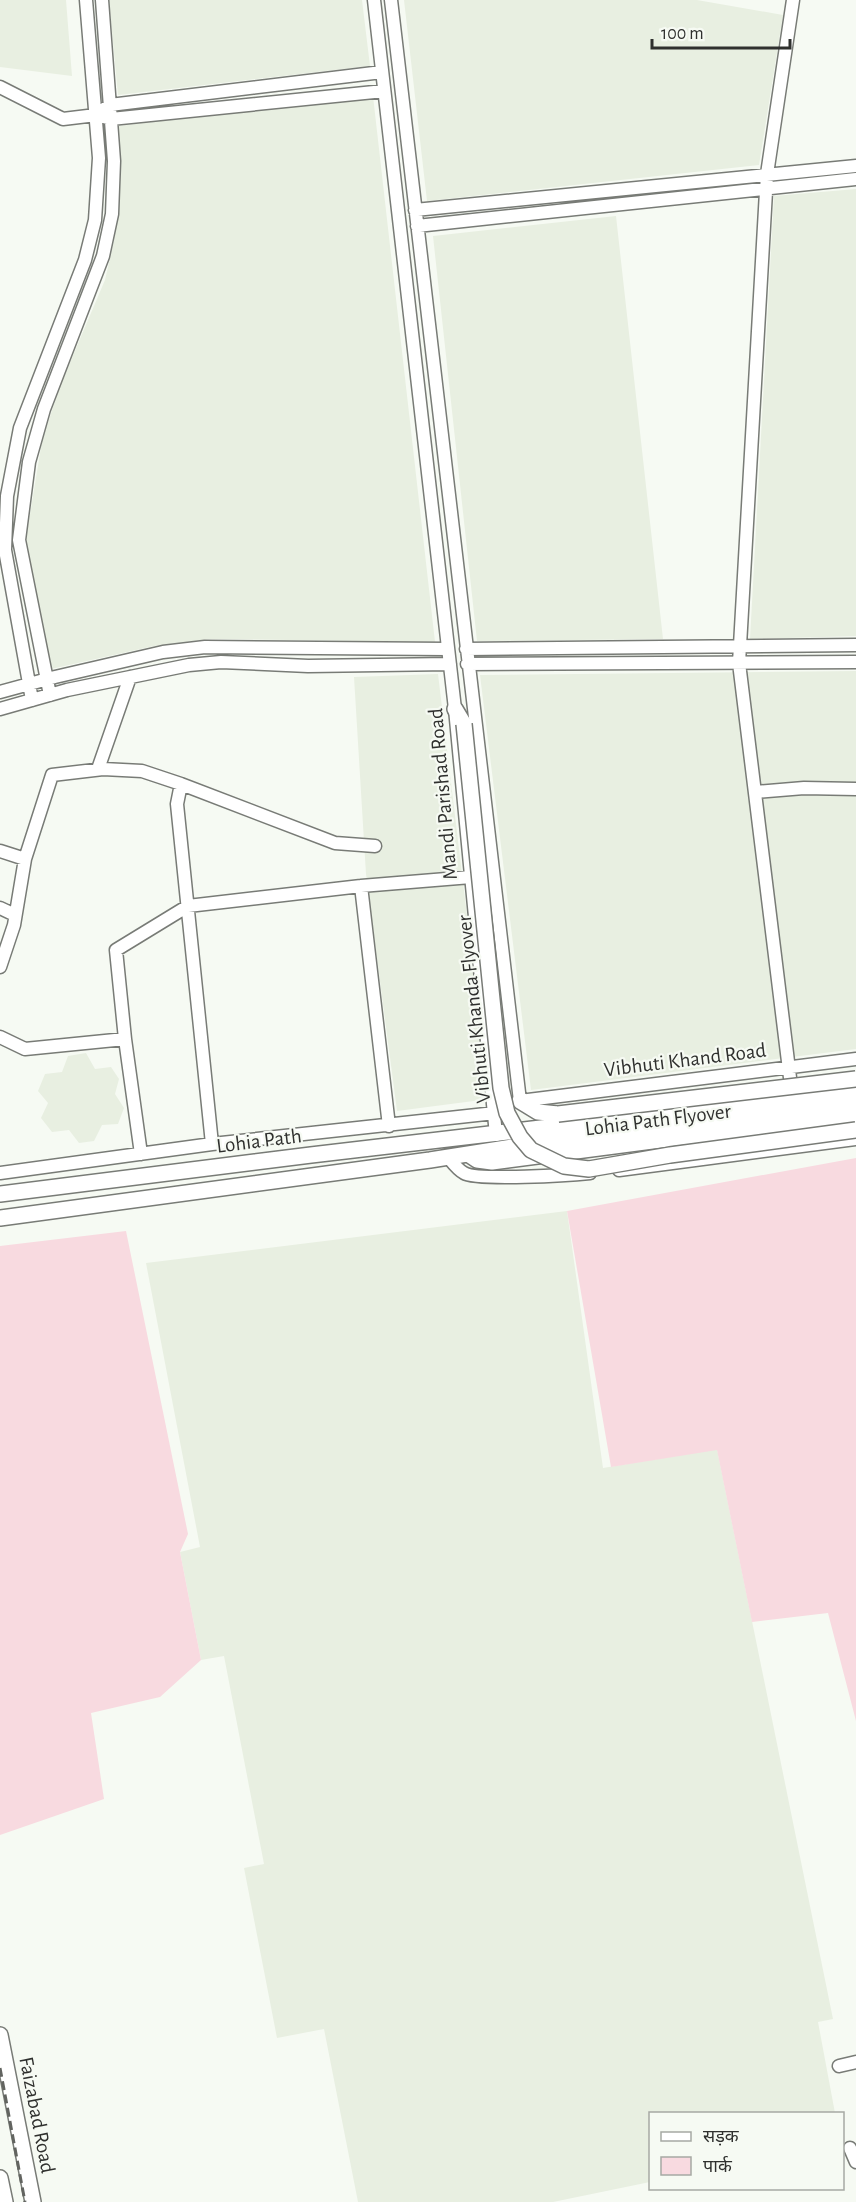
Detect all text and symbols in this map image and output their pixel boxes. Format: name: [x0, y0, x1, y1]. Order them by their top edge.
scale bar: [652, 12, 790, 50]
text: 100 m: [661, 25, 704, 43]
street label: Mandi Parishad Road: [425, 707, 461, 881]
street label: Vibhuti Khanda Flyover: [454, 914, 494, 1104]
street label: Vibhuti Khand Road: [603, 1040, 768, 1080]
street label: Lohia Path Flyover: [584, 1101, 732, 1139]
street label: Lohia Path: [215, 1125, 303, 1157]
street label: Faizabad Road: [15, 2055, 59, 2175]
legend: [649, 2112, 844, 2190]
text: सड़क: [703, 2128, 740, 2146]
text: पार्क: [703, 2155, 733, 2176]

